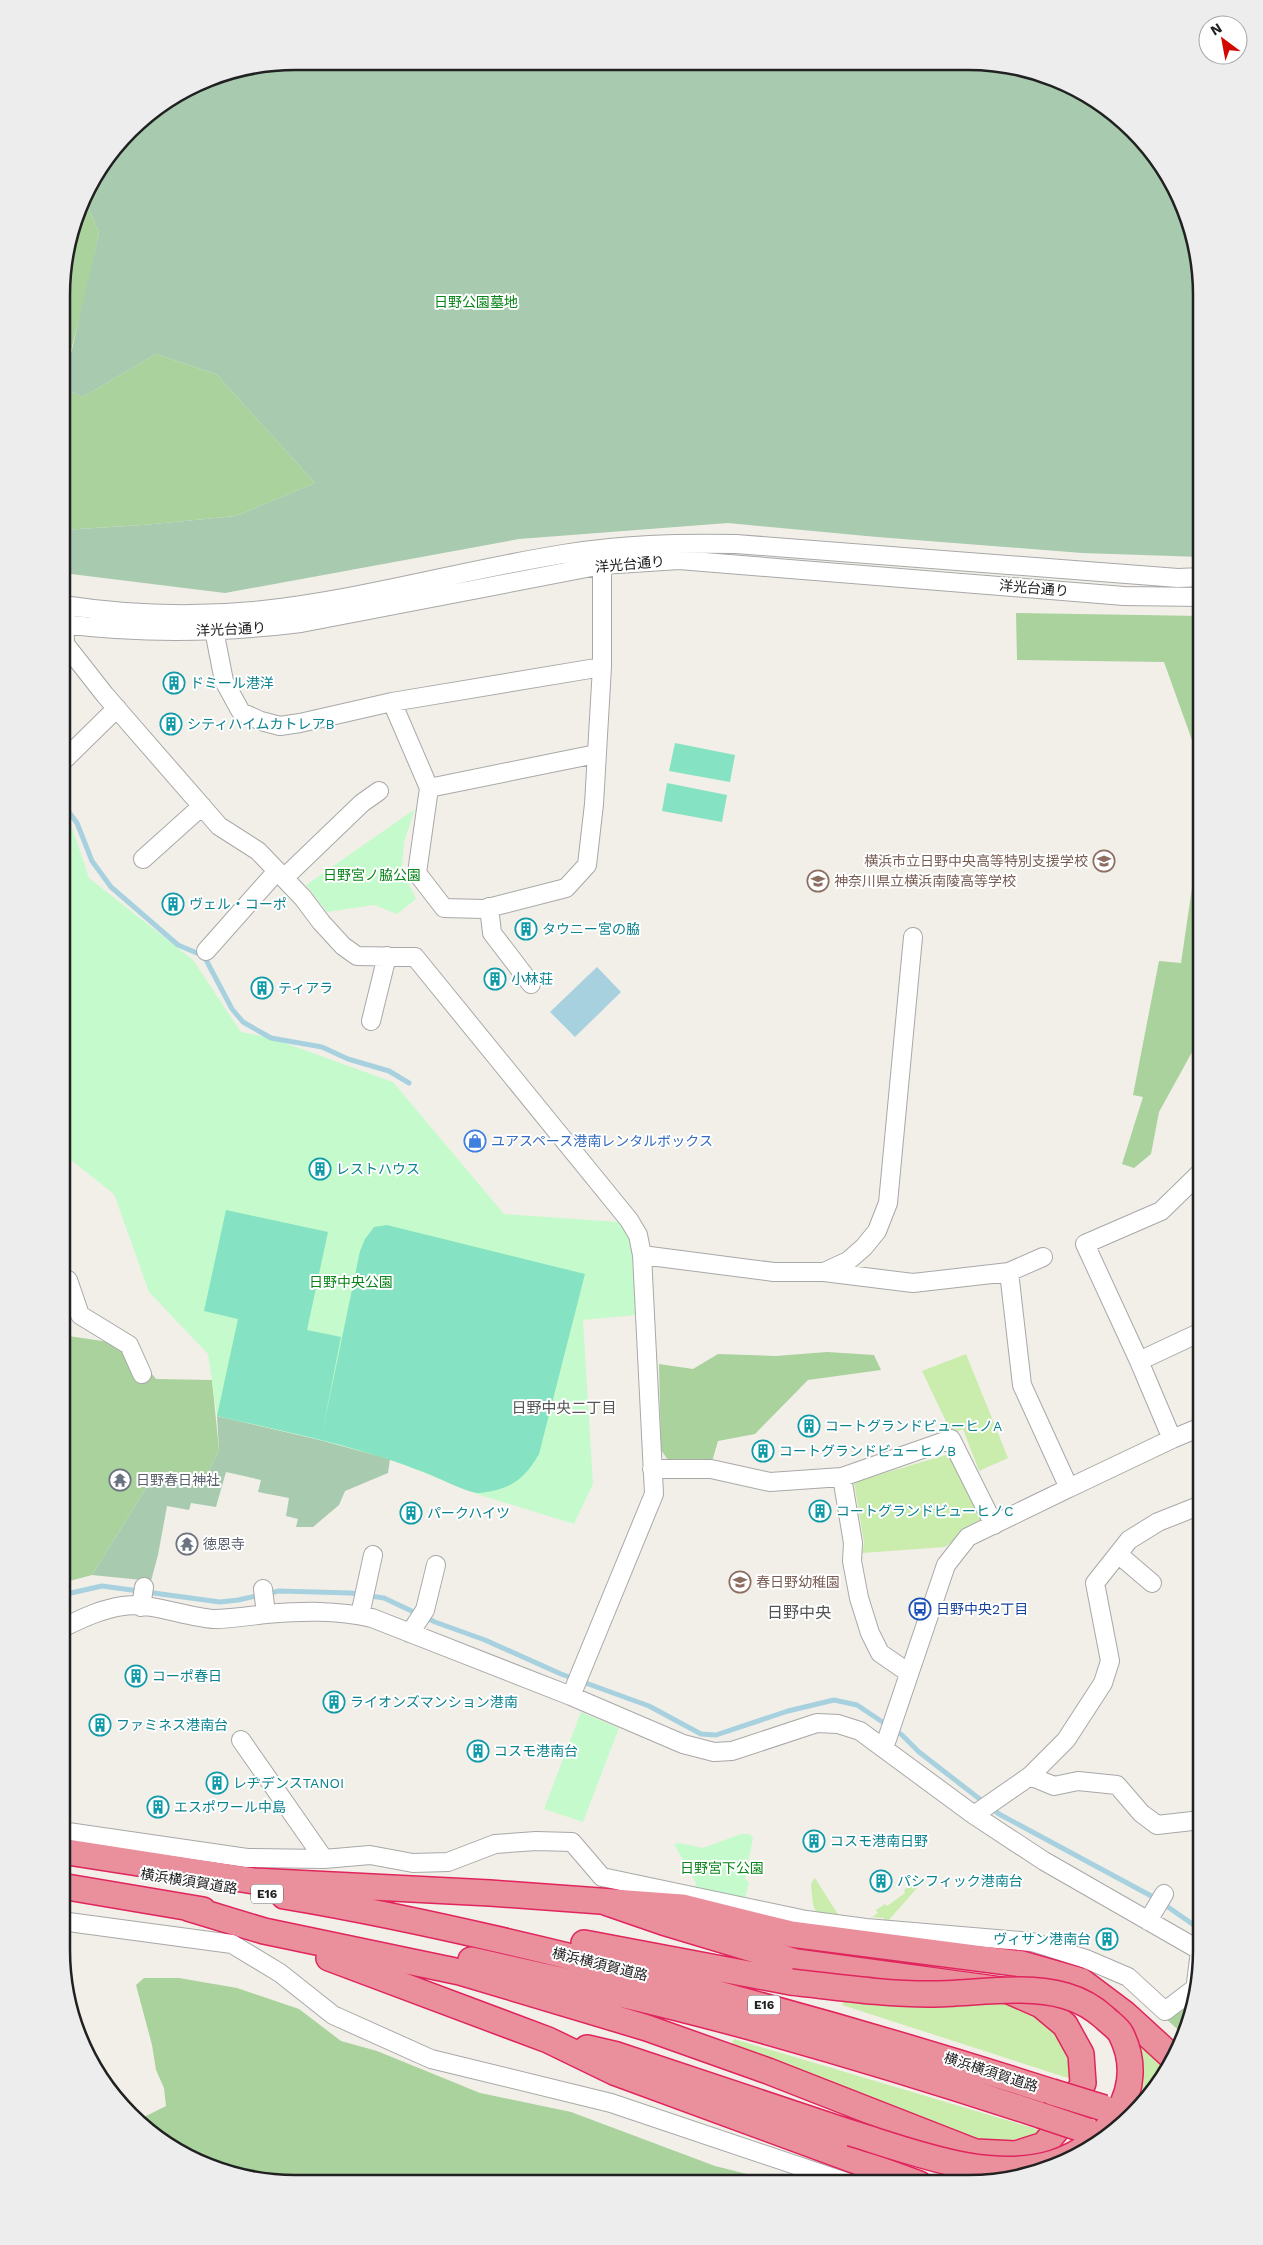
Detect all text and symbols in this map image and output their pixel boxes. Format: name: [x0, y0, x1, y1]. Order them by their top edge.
north arrow: [1198, 15, 1248, 65]
text: N: [1207, 19, 1225, 39]
park label: 日野公園墓地: [434, 294, 518, 310]
street label: 洋光台通り: [594, 553, 666, 575]
street label: 洋光台通り: [998, 577, 1070, 599]
street label: 洋光台通り: [196, 619, 266, 639]
building icon: ドミール港洋: [162, 671, 186, 695]
place label: ドミール港洋: [190, 675, 274, 691]
building icon: シティハイムカトレアB: [159, 712, 183, 736]
place label: シティハイムカトレアB: [187, 716, 335, 732]
school or university icon: 横浜市立日野中央高等特別支援学校: [1092, 849, 1116, 873]
place label: 横浜市立日野中央高等特別支援学校: [864, 853, 1088, 869]
park label: 日野宮ノ脇公園: [323, 867, 421, 883]
school or university icon: 神奈川県立横浜南陵高等学校: [806, 869, 830, 893]
place label: 神奈川県立横浜南陵高等学校: [834, 873, 1016, 889]
building icon: ヴェル・コーポ: [161, 892, 185, 916]
place label: ヴェル・コーポ: [189, 896, 287, 912]
building icon: タウニー宮の脇: [514, 917, 538, 941]
place label: タウニー宮の脇: [542, 921, 640, 937]
building icon: 小林荘: [483, 967, 507, 991]
place label: 小林荘: [511, 971, 553, 987]
building icon: ティアラ: [250, 976, 274, 1000]
place label: ティアラ: [278, 980, 333, 996]
shop icon: ユアスペース港南レンタルボックス: [463, 1129, 487, 1153]
place label: ユアスペース港南レンタルボックス: [491, 1133, 713, 1149]
building icon: レストハウス: [308, 1157, 332, 1181]
place label: レストハウス: [336, 1161, 420, 1177]
park label: 日野中央公園: [309, 1274, 393, 1290]
district label: 日野中央二丁目: [511, 1399, 617, 1417]
building icon: コートグランドビューヒノA: [797, 1414, 821, 1438]
place label: コートグランドビューヒノA: [825, 1418, 1002, 1434]
building icon: コートグランドビューヒノB: [751, 1439, 775, 1463]
place label: コートグランドビューヒノB: [779, 1443, 956, 1459]
temple icon: 日野春日神社: [108, 1468, 132, 1492]
place label: 日野春日神社: [136, 1472, 220, 1488]
building icon: コートグランドビューヒノC: [808, 1499, 832, 1523]
building icon: パークハイツ: [399, 1501, 423, 1525]
place label: コートグランドビューヒノC: [836, 1503, 1014, 1519]
place label: パークハイツ: [427, 1505, 510, 1521]
temple icon: 徳恩寺: [175, 1532, 199, 1556]
place label: 徳恩寺: [203, 1536, 245, 1552]
school or university icon: 春日野幼稚園: [728, 1570, 752, 1594]
place label: 春日野幼稚園: [756, 1574, 840, 1590]
bus stop icon: 日野中央2丁目: [908, 1597, 932, 1621]
place label: 日野中央2丁目: [936, 1601, 1028, 1617]
district label: 日野中央: [767, 1603, 831, 1622]
building icon: コーポ春日: [124, 1664, 148, 1688]
place label: コーポ春日: [152, 1668, 222, 1684]
building icon: ライオンズマンション港南: [322, 1690, 346, 1714]
place label: ライオンズマンション港南: [350, 1694, 518, 1710]
building icon: ファミネス港南台: [88, 1713, 112, 1737]
place label: ファミネス港南台: [116, 1717, 228, 1733]
building icon: コスモ港南台: [466, 1739, 490, 1763]
place label: コスモ港南台: [494, 1743, 578, 1759]
building icon: レヂデンスTANOI: [205, 1771, 229, 1795]
place label: レヂデンスTANOI: [233, 1775, 344, 1791]
building icon: エスポワール中島: [146, 1795, 170, 1819]
place label: エスポワール中島: [174, 1799, 286, 1815]
building icon: コスモ港南日野: [802, 1829, 826, 1853]
place label: コスモ港南日野: [830, 1833, 928, 1849]
park label: 日野宮下公園: [680, 1860, 764, 1876]
street label: 横浜横須賀道路: [139, 1865, 239, 1897]
building icon: パシフィック港南台: [869, 1869, 893, 1893]
place label: パシフィック港南台: [897, 1873, 1023, 1889]
road number: E16: [251, 1885, 283, 1904]
building icon: ヴィサン港南台: [1095, 1927, 1119, 1951]
place label: ヴィサン港南台: [993, 1931, 1091, 1947]
street label: 横浜横須賀道路: [551, 1944, 649, 1984]
road number: E16: [748, 1996, 780, 2014]
street label: 横浜横須賀道路: [942, 2049, 1040, 2095]

